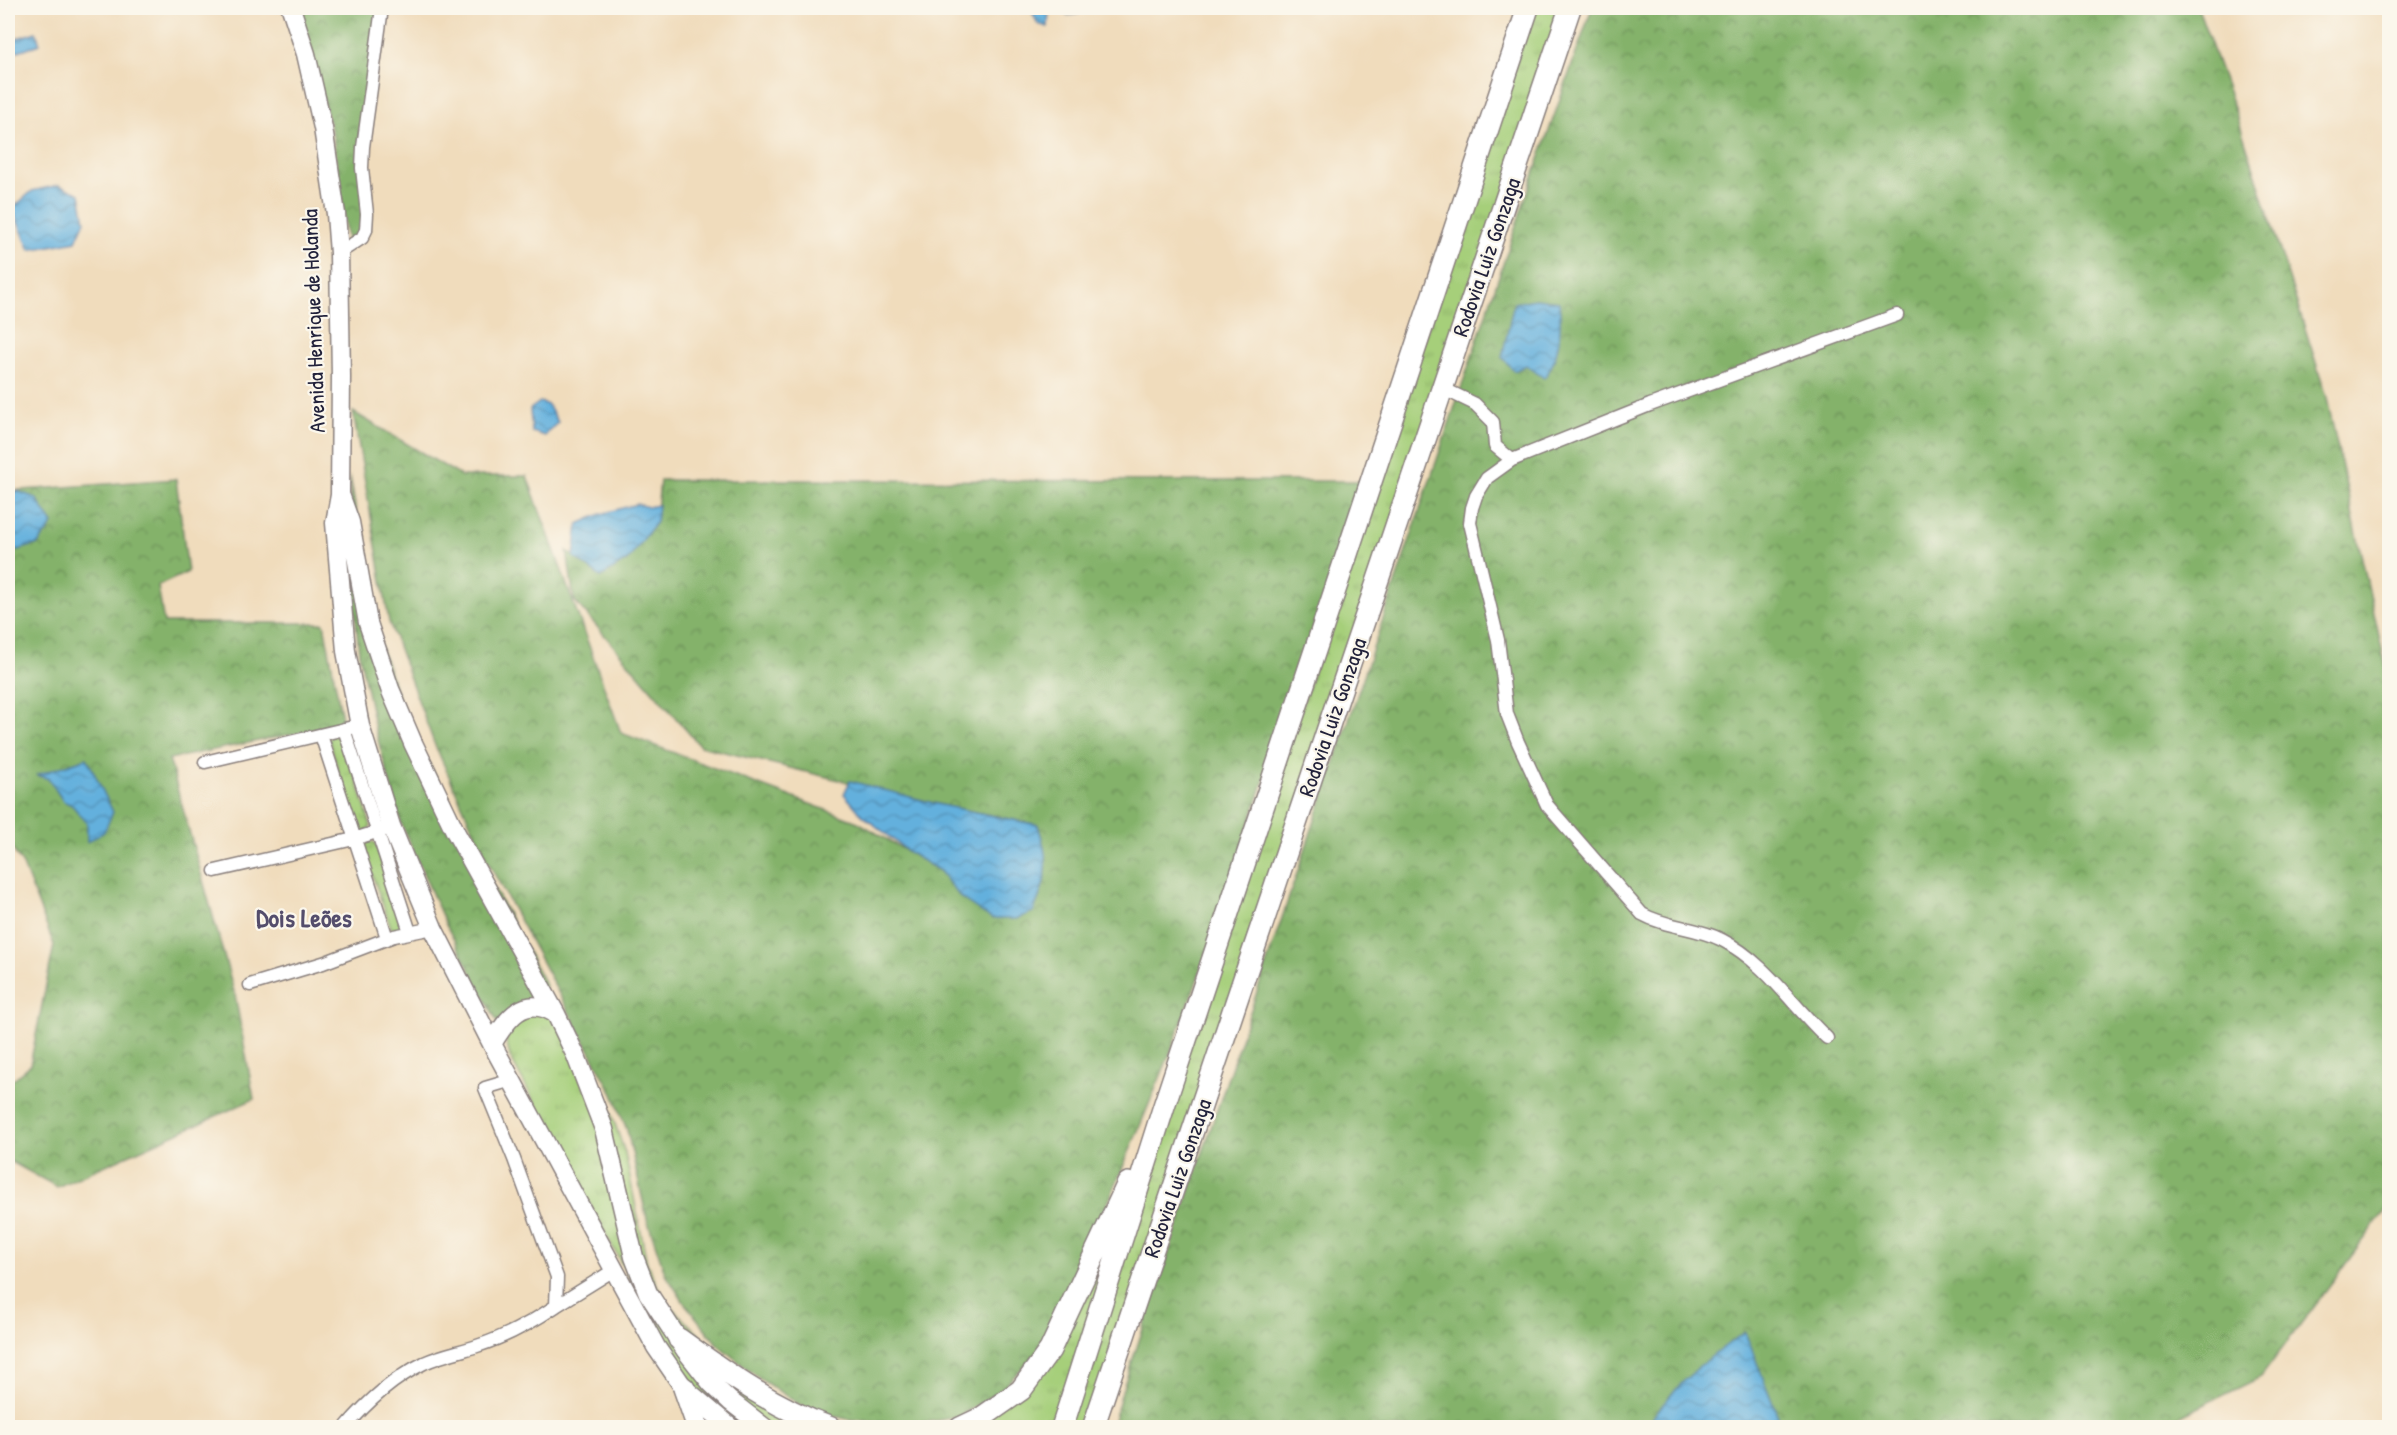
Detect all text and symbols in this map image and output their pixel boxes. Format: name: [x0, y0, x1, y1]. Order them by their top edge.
street label: Rodovia Luiz Gonzaga: [1445, 173, 1527, 340]
street label: Avenida Henrique de Holanda: [294, 208, 332, 433]
street label: Rodovia Luiz Gonzaga: [1291, 633, 1373, 800]
district label: Dois Leões: [256, 900, 352, 935]
street label: Rodovia Luiz Gonzaga: [1136, 1094, 1218, 1261]

